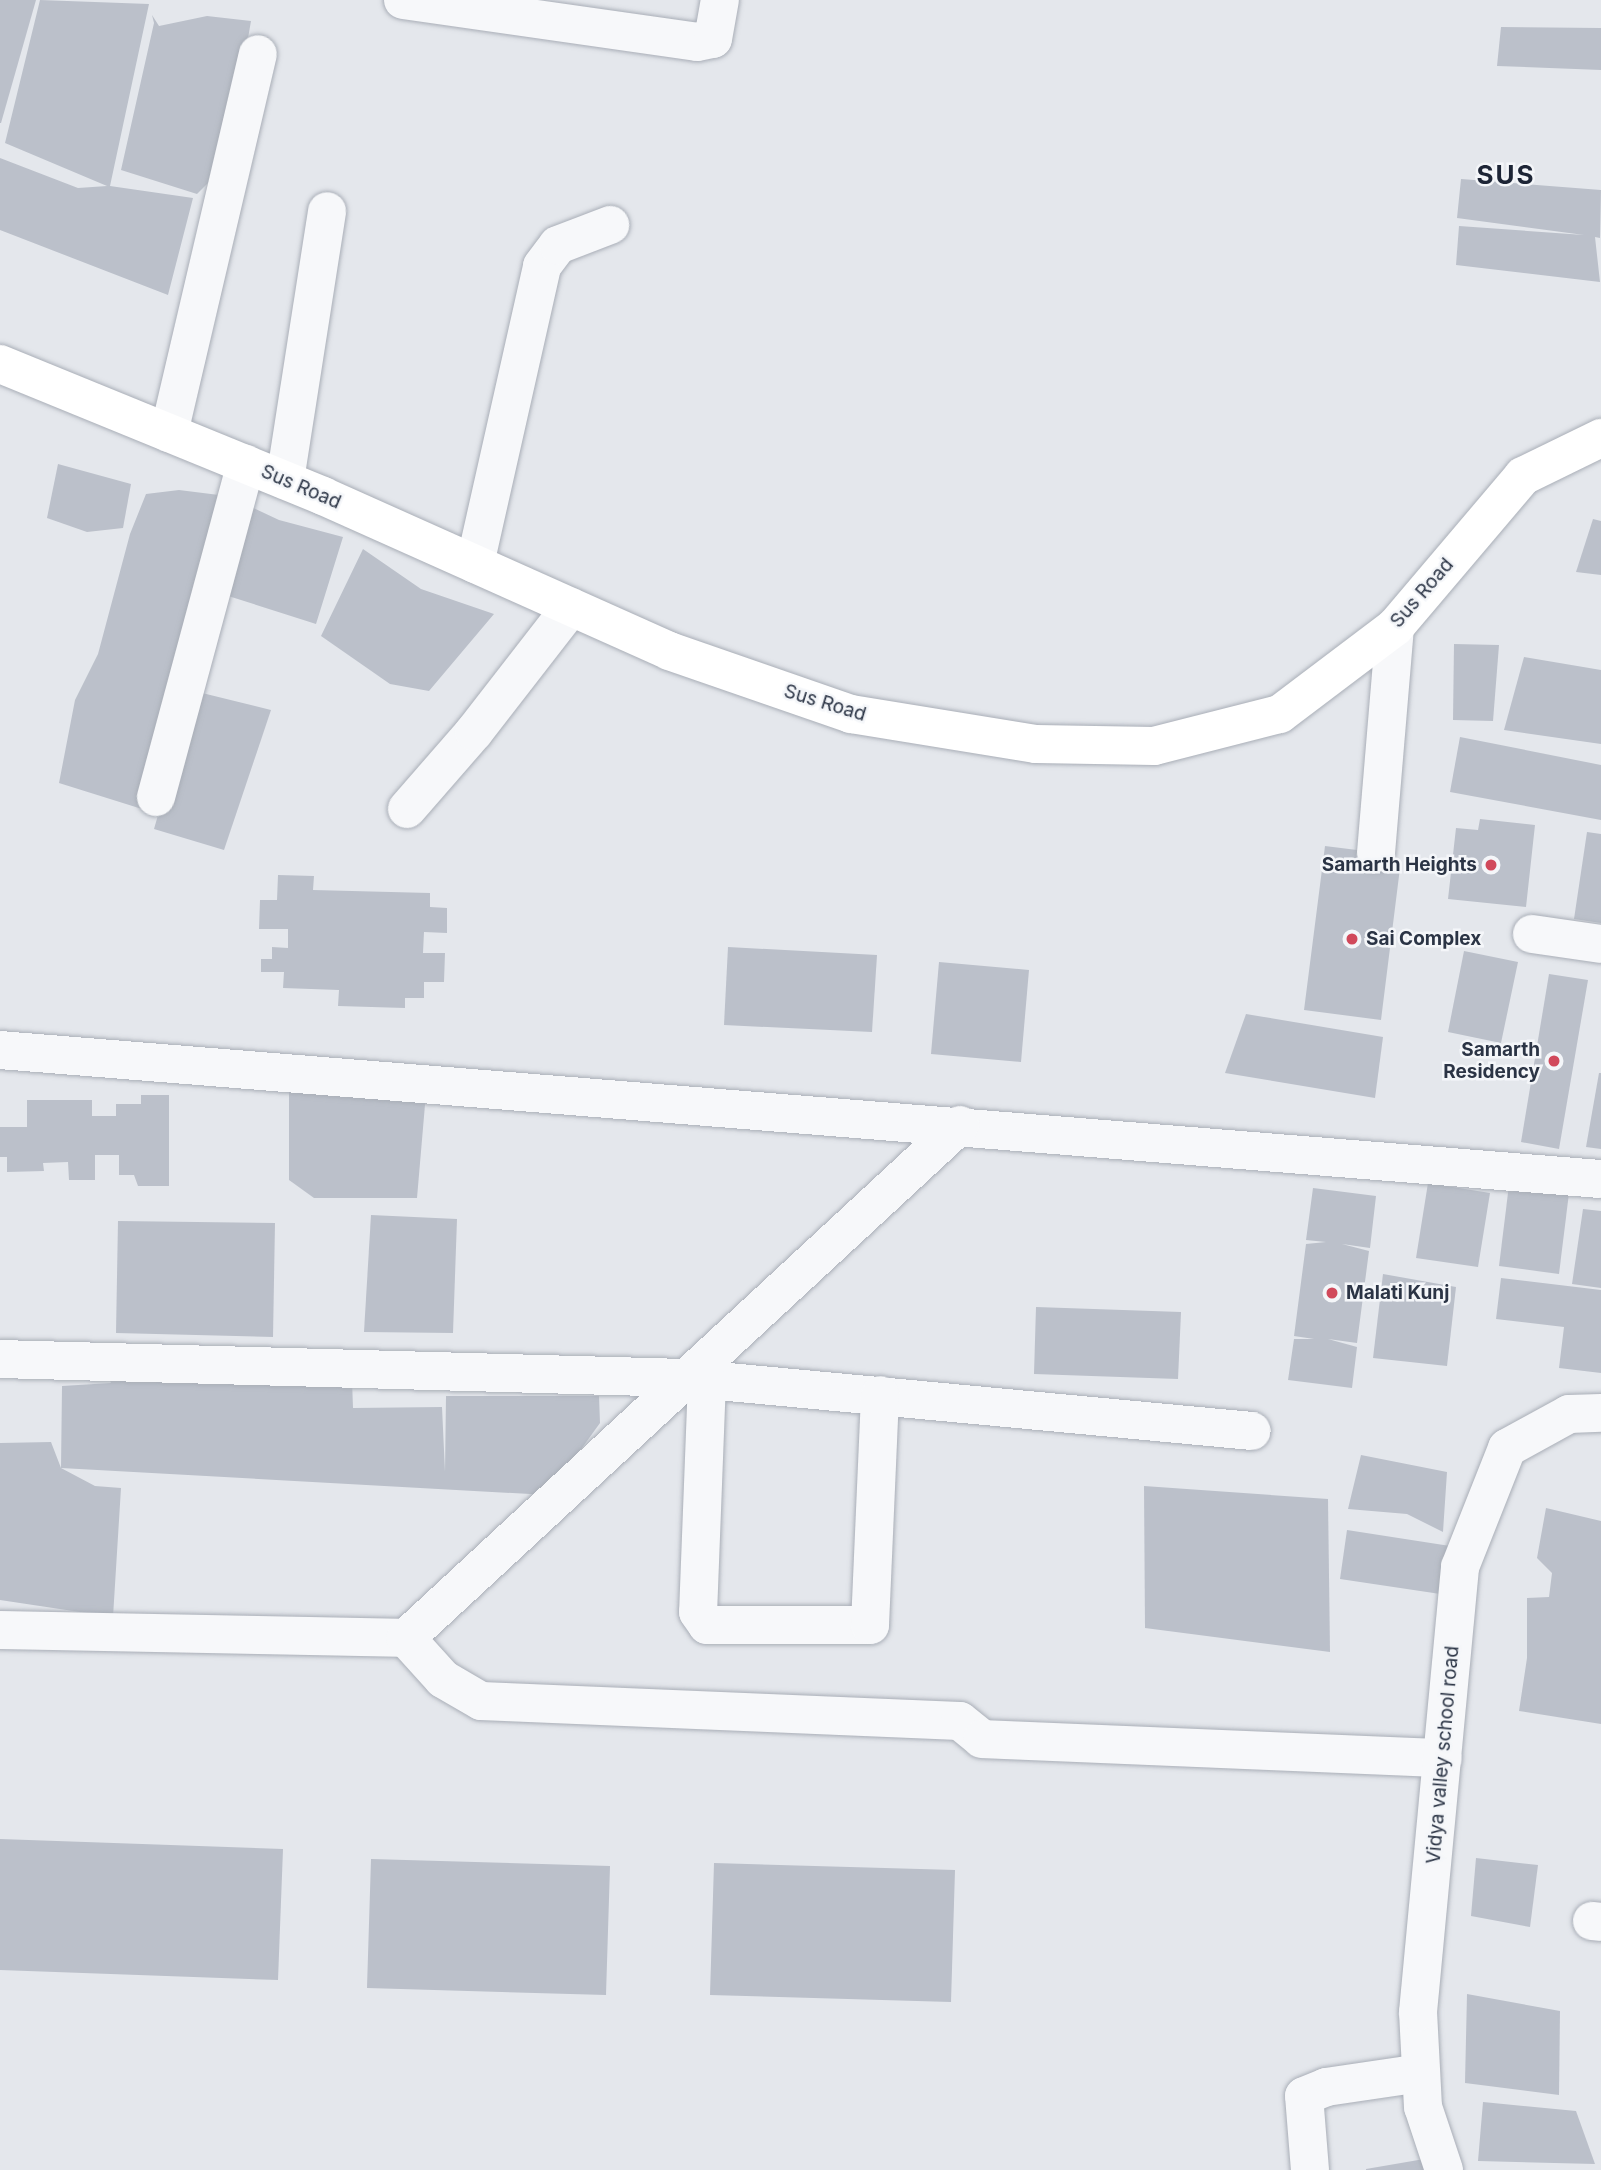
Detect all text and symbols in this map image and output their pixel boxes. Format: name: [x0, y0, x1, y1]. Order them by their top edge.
district label: SUS: [1477, 159, 1535, 191]
street label: Sus Road: [258, 460, 344, 514]
street label: Sus Road: [1386, 554, 1458, 632]
street label: Sus Road: [781, 680, 869, 726]
place label: Samarth Heights: [1322, 854, 1477, 876]
marker: Samarth Heights: [1483, 857, 1499, 873]
place label: Sai Complex: [1366, 928, 1481, 950]
marker: Sai Complex: [1344, 931, 1360, 947]
place label: Samarth Residency: [1443, 1039, 1540, 1083]
marker: Samarth Residency: [1546, 1053, 1562, 1069]
place label: Malati Kunj: [1346, 1282, 1449, 1304]
marker: Malati Kunj: [1324, 1285, 1340, 1301]
street label: Vidya valley school road: [1422, 1645, 1464, 1865]

